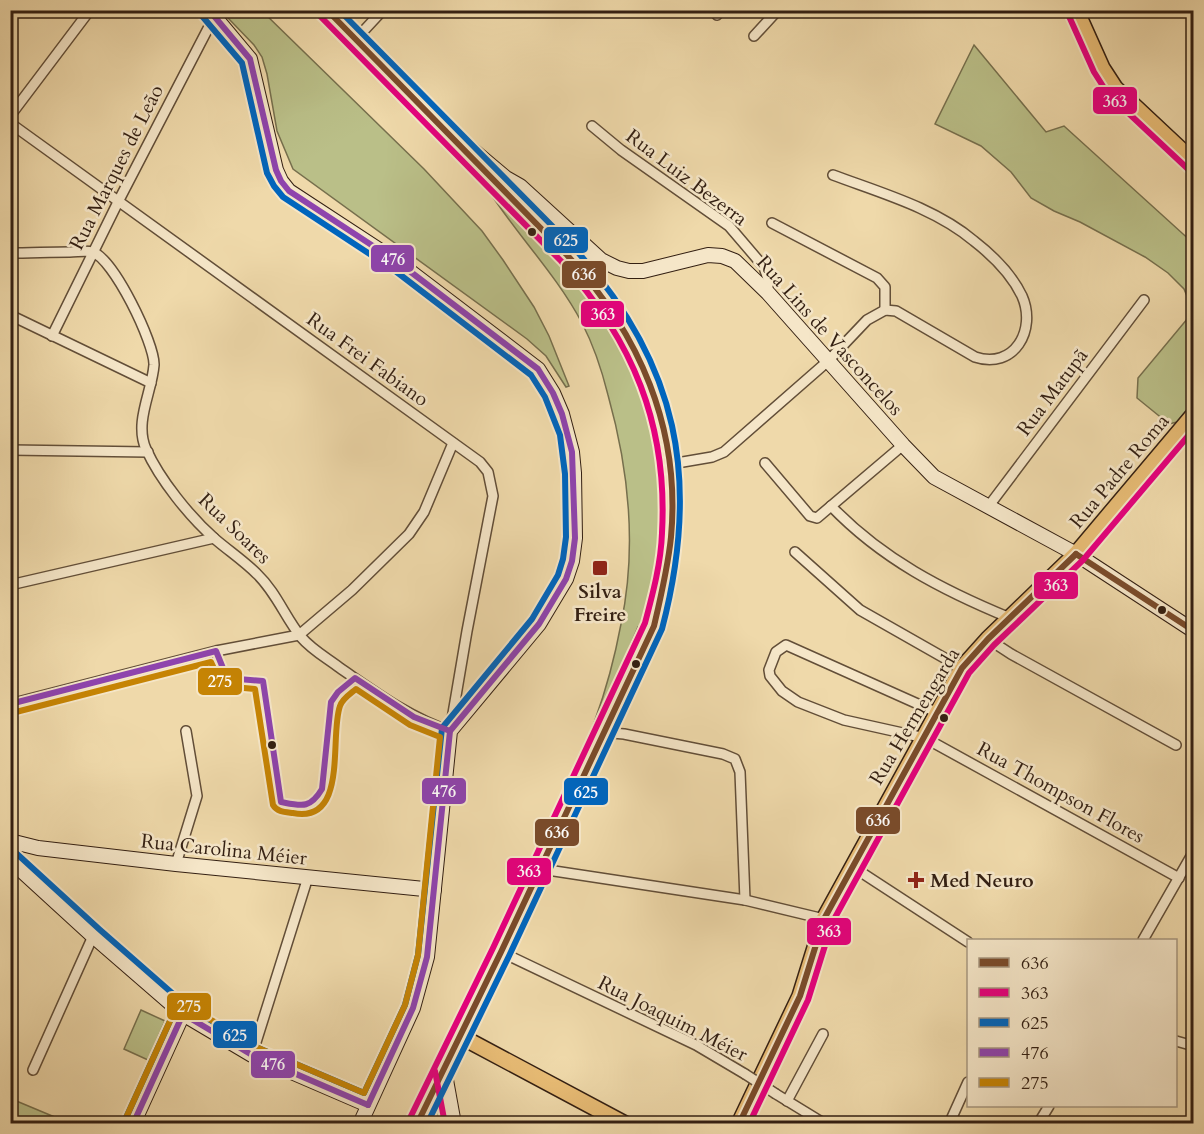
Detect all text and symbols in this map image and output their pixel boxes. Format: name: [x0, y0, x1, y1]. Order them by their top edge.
street label: Rua Marques de Leão: [63, 80, 170, 255]
line badge: 363: [1092, 86, 1138, 115]
text: 363: [1103, 91, 1127, 113]
street label: Rua Luiz Bezerra: [620, 123, 753, 232]
unlabelled marker: [526, 226, 538, 238]
line badge: 625: [543, 226, 589, 254]
text: 625: [554, 230, 578, 252]
line badge: 476: [370, 244, 415, 273]
text: 476: [381, 249, 405, 271]
street label: Rua Lins de Vasconcelos: [750, 249, 909, 421]
line badge: 636: [561, 260, 607, 289]
text: 636: [572, 264, 596, 286]
line badge: 363: [580, 300, 625, 328]
text: 363: [591, 304, 615, 326]
street label: Rua Frei Fabiano: [301, 306, 434, 413]
street label: Rua Matupã: [1011, 343, 1094, 442]
street label: Rua Padre Roma: [1063, 408, 1176, 534]
street label: Rua Soares: [192, 487, 277, 570]
marker: Silva Freire: [591, 559, 609, 577]
line badge: 363: [1033, 571, 1079, 600]
text: 363: [1044, 575, 1068, 597]
place label: Silva Freire: [574, 578, 626, 628]
unlabelled marker: [1156, 604, 1168, 616]
street label: Rua Hermengarda: [863, 642, 966, 790]
unlabelled marker: [630, 658, 642, 670]
line badge: 275: [197, 667, 243, 696]
text: 275: [208, 671, 232, 693]
unlabelled marker: [938, 712, 950, 724]
street label: Rua Thompson Flores: [972, 735, 1149, 850]
unlabelled marker: [266, 739, 278, 751]
line badge: 476: [421, 777, 467, 805]
line badge: 625: [563, 777, 609, 806]
text: 476: [432, 781, 456, 803]
text: 625: [574, 782, 598, 804]
line badge: 636: [855, 806, 901, 835]
text: 636: [866, 810, 890, 832]
line badge: 636: [534, 818, 580, 847]
text: 636: [545, 822, 569, 844]
street label: Rua Carolina Méier: [140, 827, 309, 872]
line badge: 363: [506, 857, 552, 886]
text: 363: [517, 861, 541, 883]
place label: Med Neuro: [930, 867, 1034, 894]
marker: Med Neuro: [907, 871, 925, 889]
line badge: 363: [806, 917, 852, 946]
text: 363: [817, 921, 841, 943]
legend: [967, 939, 1177, 1107]
text: 636: [1021, 951, 1049, 976]
street label: Rua Joaquim Méier: [593, 969, 753, 1068]
text: 363: [1021, 981, 1049, 1006]
line badge: 275: [166, 992, 212, 1021]
text: 275: [177, 996, 201, 1018]
text: 625: [1021, 1011, 1049, 1036]
line badge: 625: [212, 1020, 258, 1049]
text: 625: [223, 1025, 247, 1047]
text: 476: [1021, 1041, 1049, 1066]
line badge: 476: [250, 1050, 296, 1079]
text: 476: [261, 1054, 285, 1076]
text: 275: [1021, 1071, 1049, 1096]

